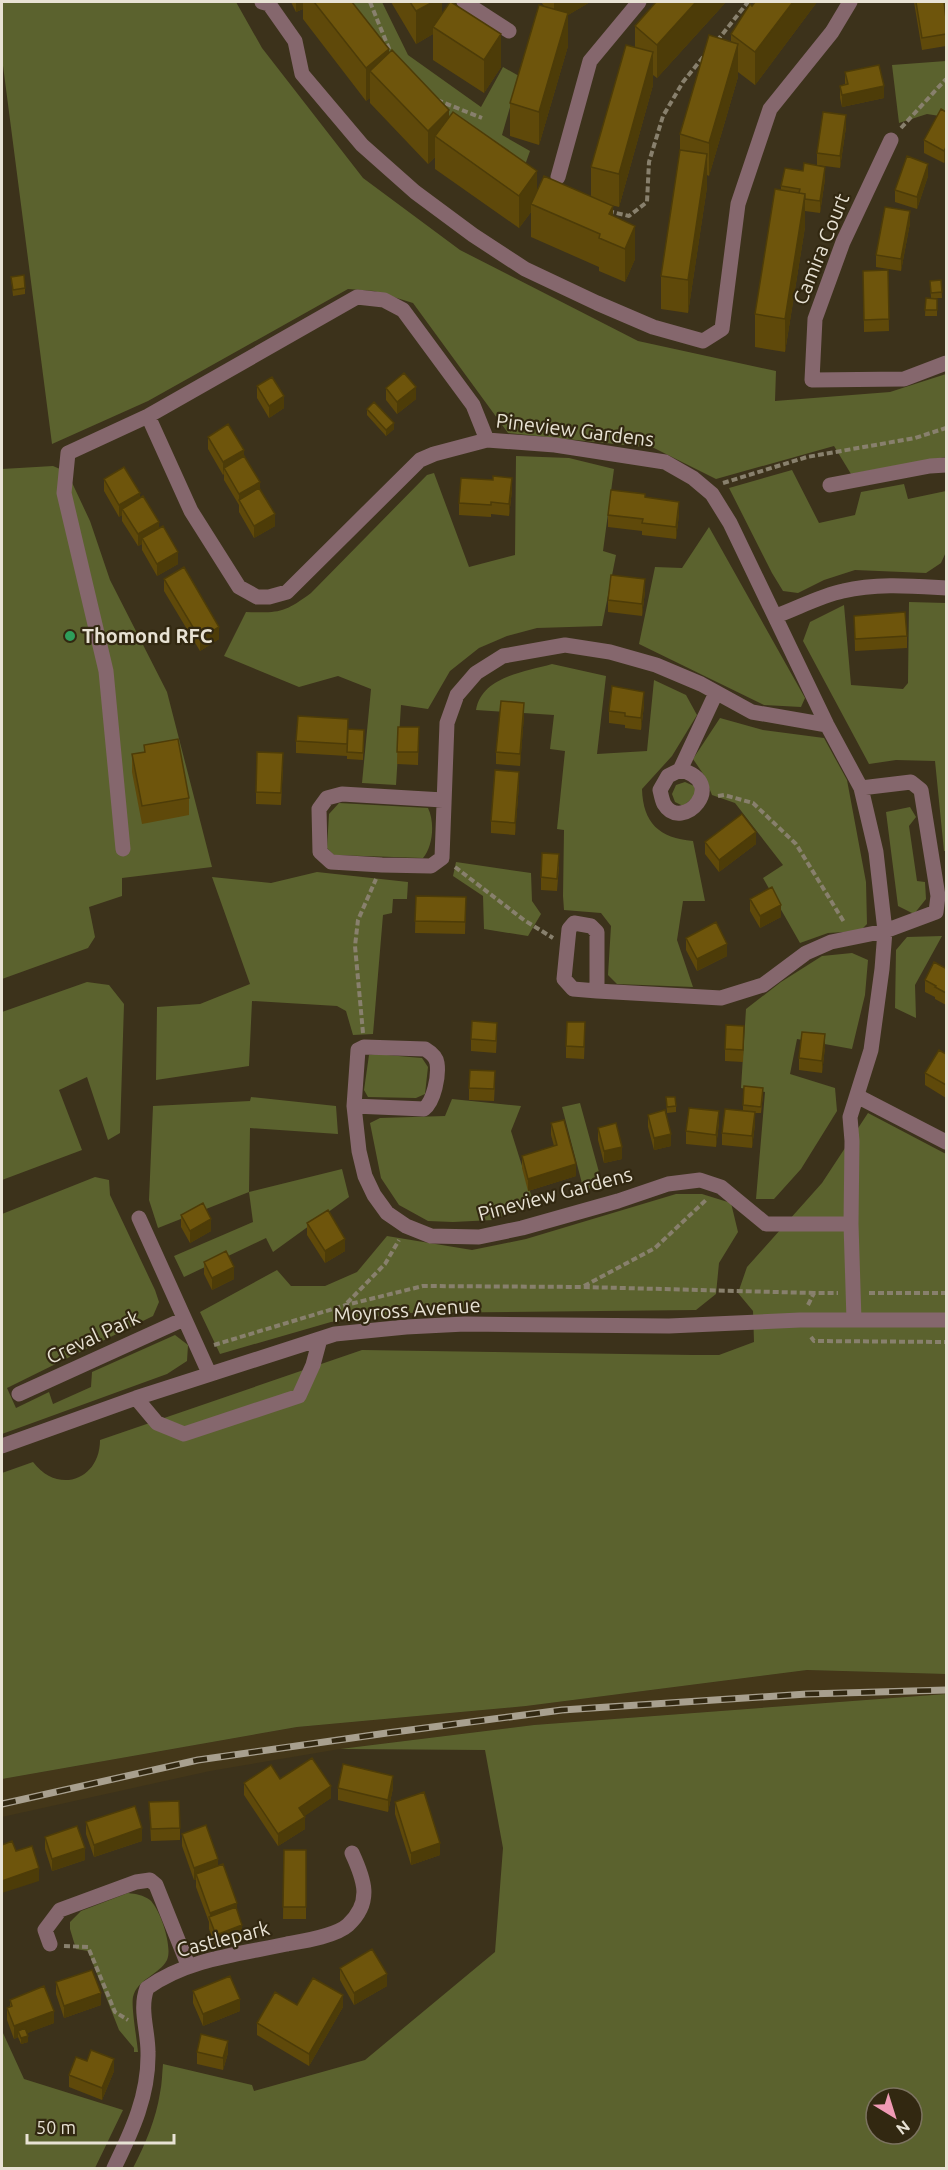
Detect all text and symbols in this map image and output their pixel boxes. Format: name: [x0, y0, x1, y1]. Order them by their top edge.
street label: Camira Court: [788, 190, 853, 308]
street label: Pineview Gardens: [495, 408, 655, 451]
place label: Thomond RFC: [82, 624, 213, 647]
marker: Thomond RFC: [63, 629, 77, 643]
street label: Pineview Gardens: [475, 1162, 635, 1225]
street label: Moyross Avenue: [333, 1293, 481, 1326]
street label: Creval Park: [42, 1305, 143, 1368]
street label: Castlepark: [174, 1916, 272, 1961]
north arrow: [864, 2086, 924, 2146]
scale bar: [27, 2107, 174, 2145]
text: 50 m: [36, 2117, 76, 2137]
text: N: [893, 2117, 913, 2139]

